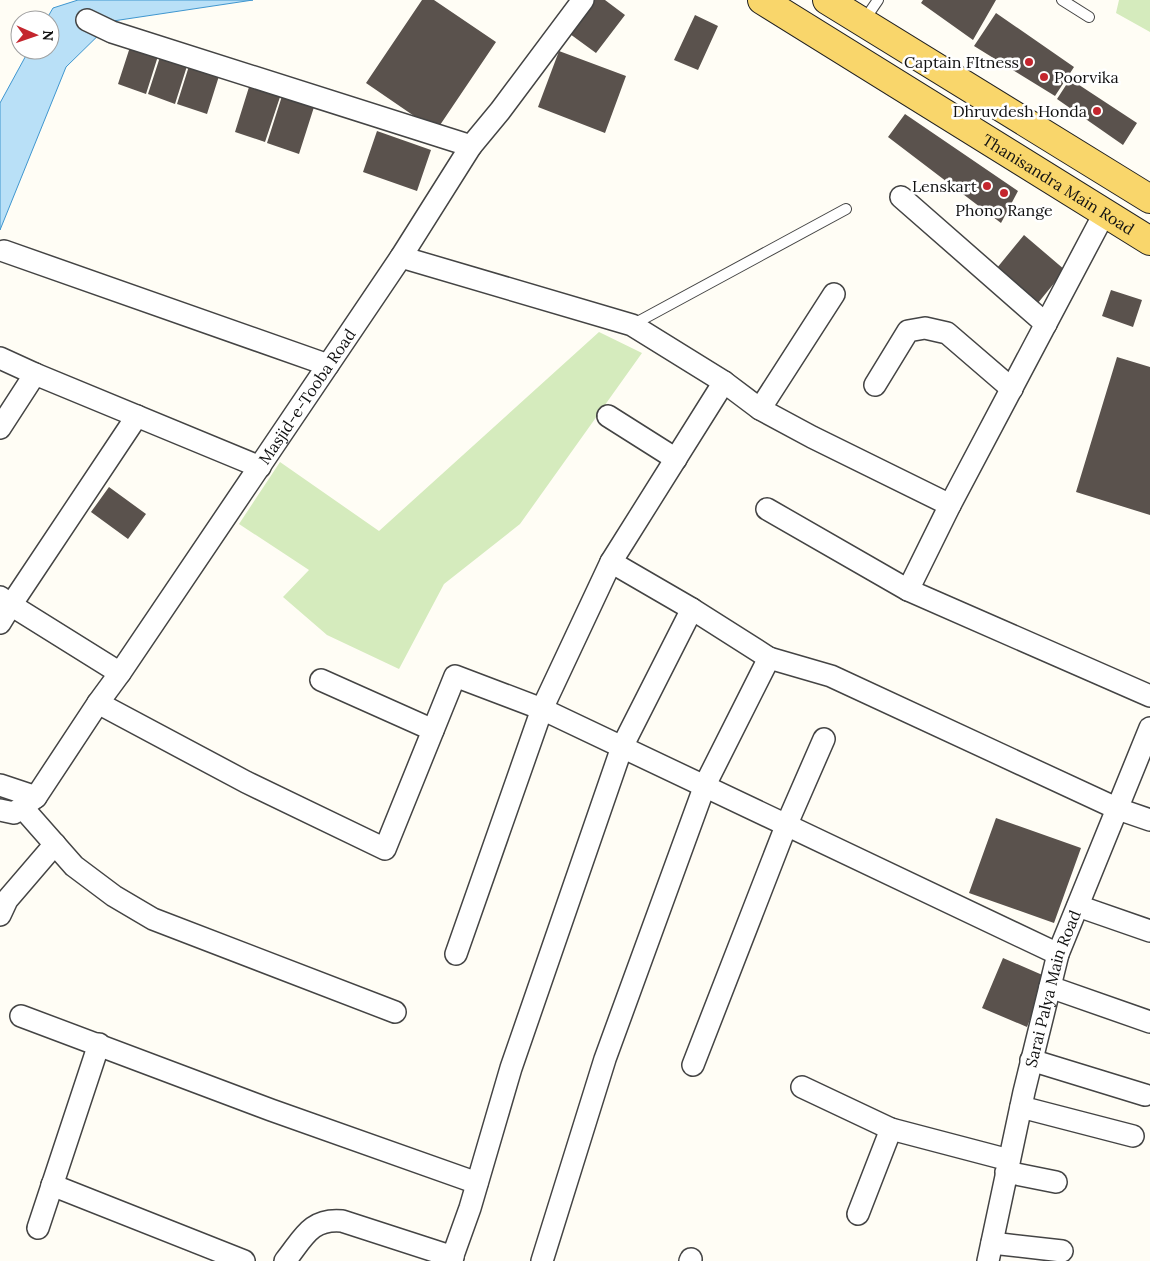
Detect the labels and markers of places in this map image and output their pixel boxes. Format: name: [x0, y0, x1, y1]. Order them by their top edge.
place label: Captain FItness: [904, 52, 1019, 72]
marker: Captain FItness: [1023, 56, 1035, 68]
place label: Poorvika: [1054, 67, 1119, 87]
marker: Poorvika: [1038, 71, 1050, 83]
place label: Dhruvdesh Honda: [953, 101, 1087, 121]
marker: Dhruvdesh Honda: [1091, 105, 1103, 117]
place label: Lenskart: [912, 176, 978, 196]
marker: Lenskart: [981, 180, 993, 192]
marker: Phono Range: [998, 187, 1010, 199]
place label: Phono Range: [955, 200, 1053, 220]

